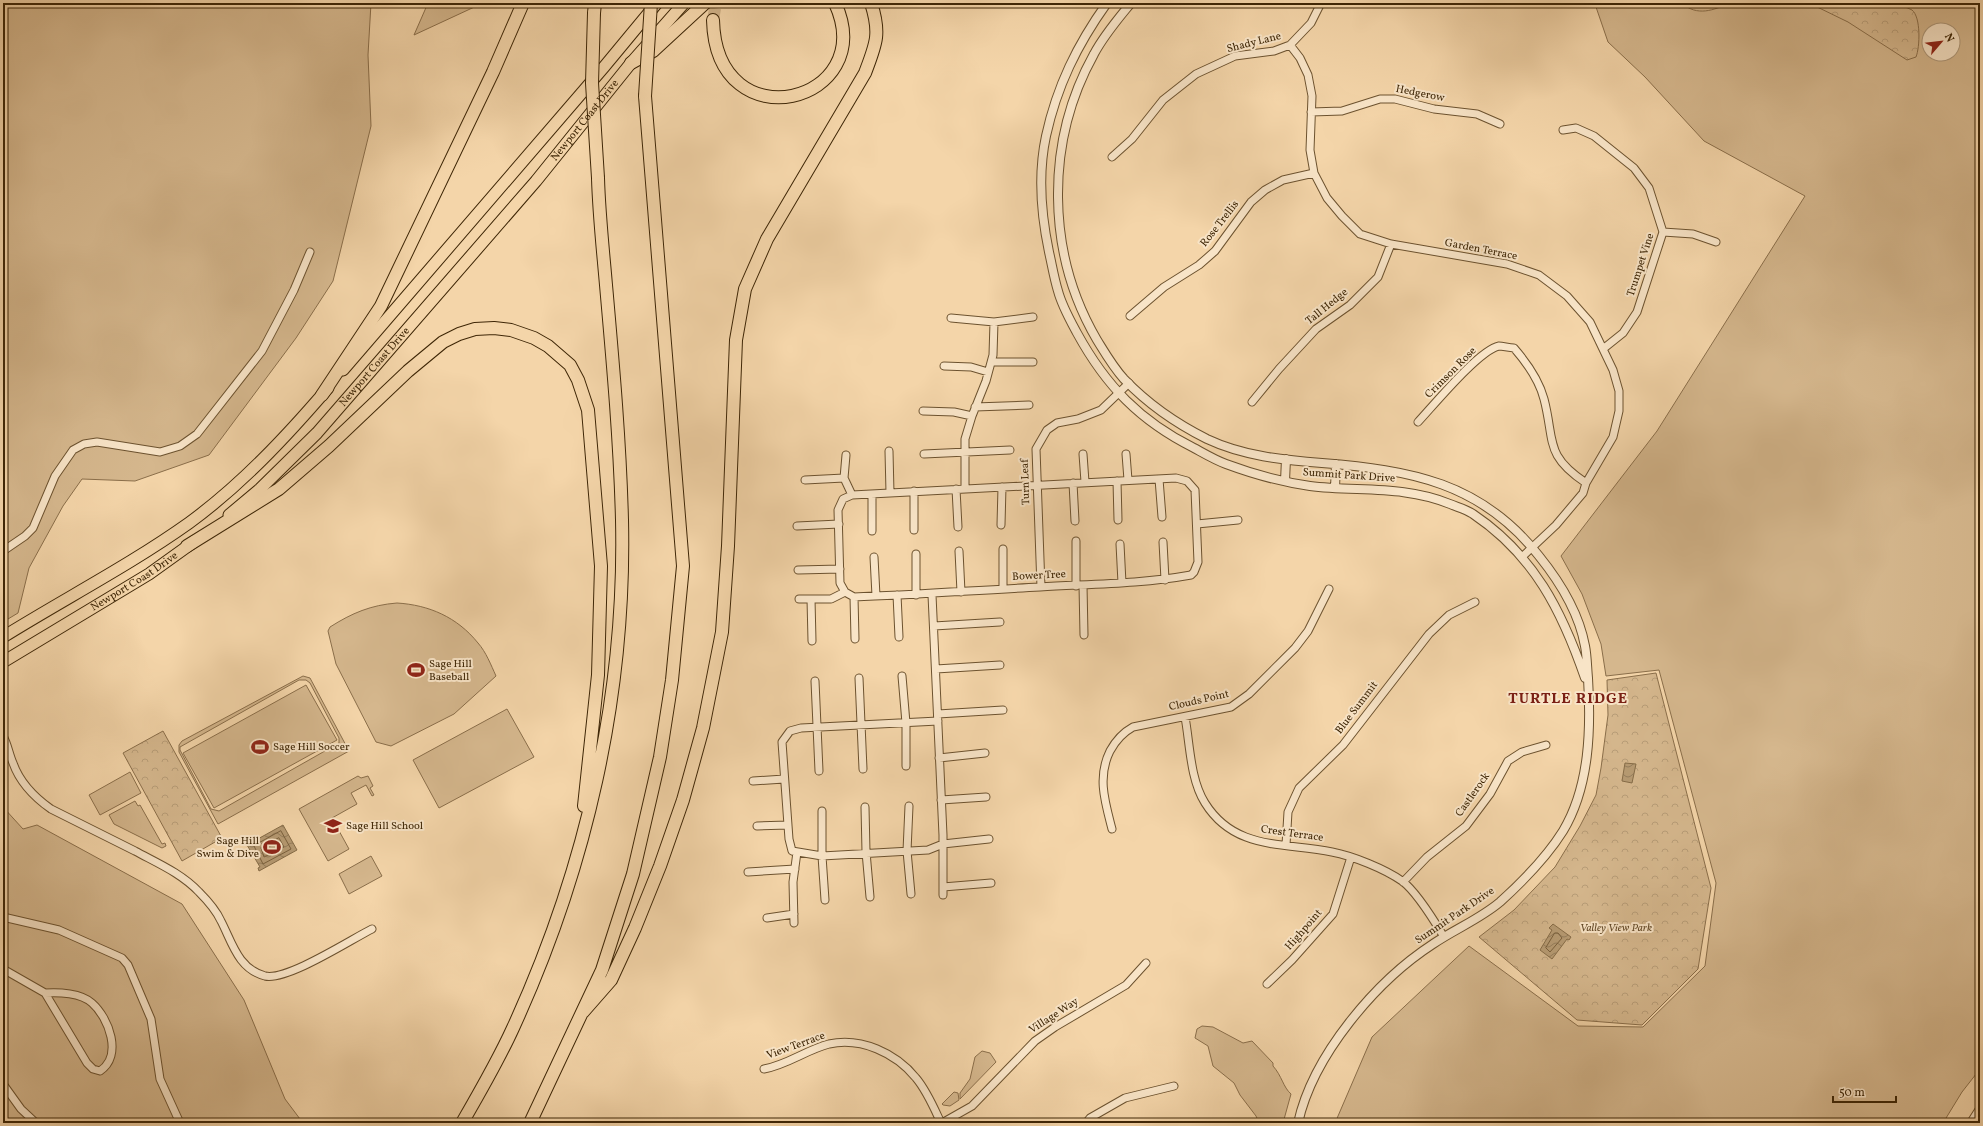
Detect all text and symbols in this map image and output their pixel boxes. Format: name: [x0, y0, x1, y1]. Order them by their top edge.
north arrow: [1921, 22, 1961, 62]
street label: Shady Lane: [1225, 29, 1283, 57]
text: N: [1940, 31, 1957, 45]
street label: Newport Coast Drive: [547, 76, 622, 164]
street label: Hedgerow: [1394, 82, 1446, 106]
street label: Rose Trellis: [1197, 197, 1243, 250]
street label: Trumpet Vine: [1624, 231, 1658, 299]
street label: Garden Terrace: [1443, 236, 1519, 264]
street label: Tall Hedge: [1303, 285, 1351, 329]
street label: Newport Coast Drive: [336, 324, 413, 410]
street label: Crimson Rose: [1422, 344, 1480, 402]
street label: Turn Leaf: [1018, 457, 1034, 505]
street label: Summit Park Drive: [1302, 465, 1396, 487]
street label: Newport Coast Drive: [88, 548, 181, 615]
street label: Bower Tree: [1012, 567, 1066, 585]
place label: Sage Hill Baseball: [429, 657, 472, 685]
sports icon: Sage Hill Baseball: [406, 660, 426, 680]
street label: Blue Summit: [1332, 678, 1382, 738]
street label: Clouds Point: [1167, 687, 1231, 715]
district label: TURTLE RIDGE: [1508, 689, 1628, 710]
sports icon: Sage Hill Soccer: [250, 737, 270, 757]
place label: Sage Hill Soccer: [273, 740, 350, 755]
street label: Castlerock: [1452, 770, 1494, 820]
school or university icon: Sage Hill School: [323, 816, 343, 836]
place label: Sage Hill School: [346, 819, 423, 834]
street label: Crest Terrace: [1260, 822, 1324, 846]
place label: Sage Hill Swim & Dive: [197, 834, 259, 862]
sports icon: Sage Hill Swim & Dive: [262, 837, 282, 857]
street label: Summit Park Drive: [1412, 884, 1498, 948]
street label: Highpoint: [1282, 906, 1326, 954]
park label: Valley View Park: [1580, 921, 1652, 936]
street label: Village Way: [1026, 994, 1082, 1038]
street label: View Terrace: [765, 1028, 827, 1064]
scale bar: [1833, 1078, 1896, 1104]
text: 50 m: [1839, 1085, 1865, 1101]

